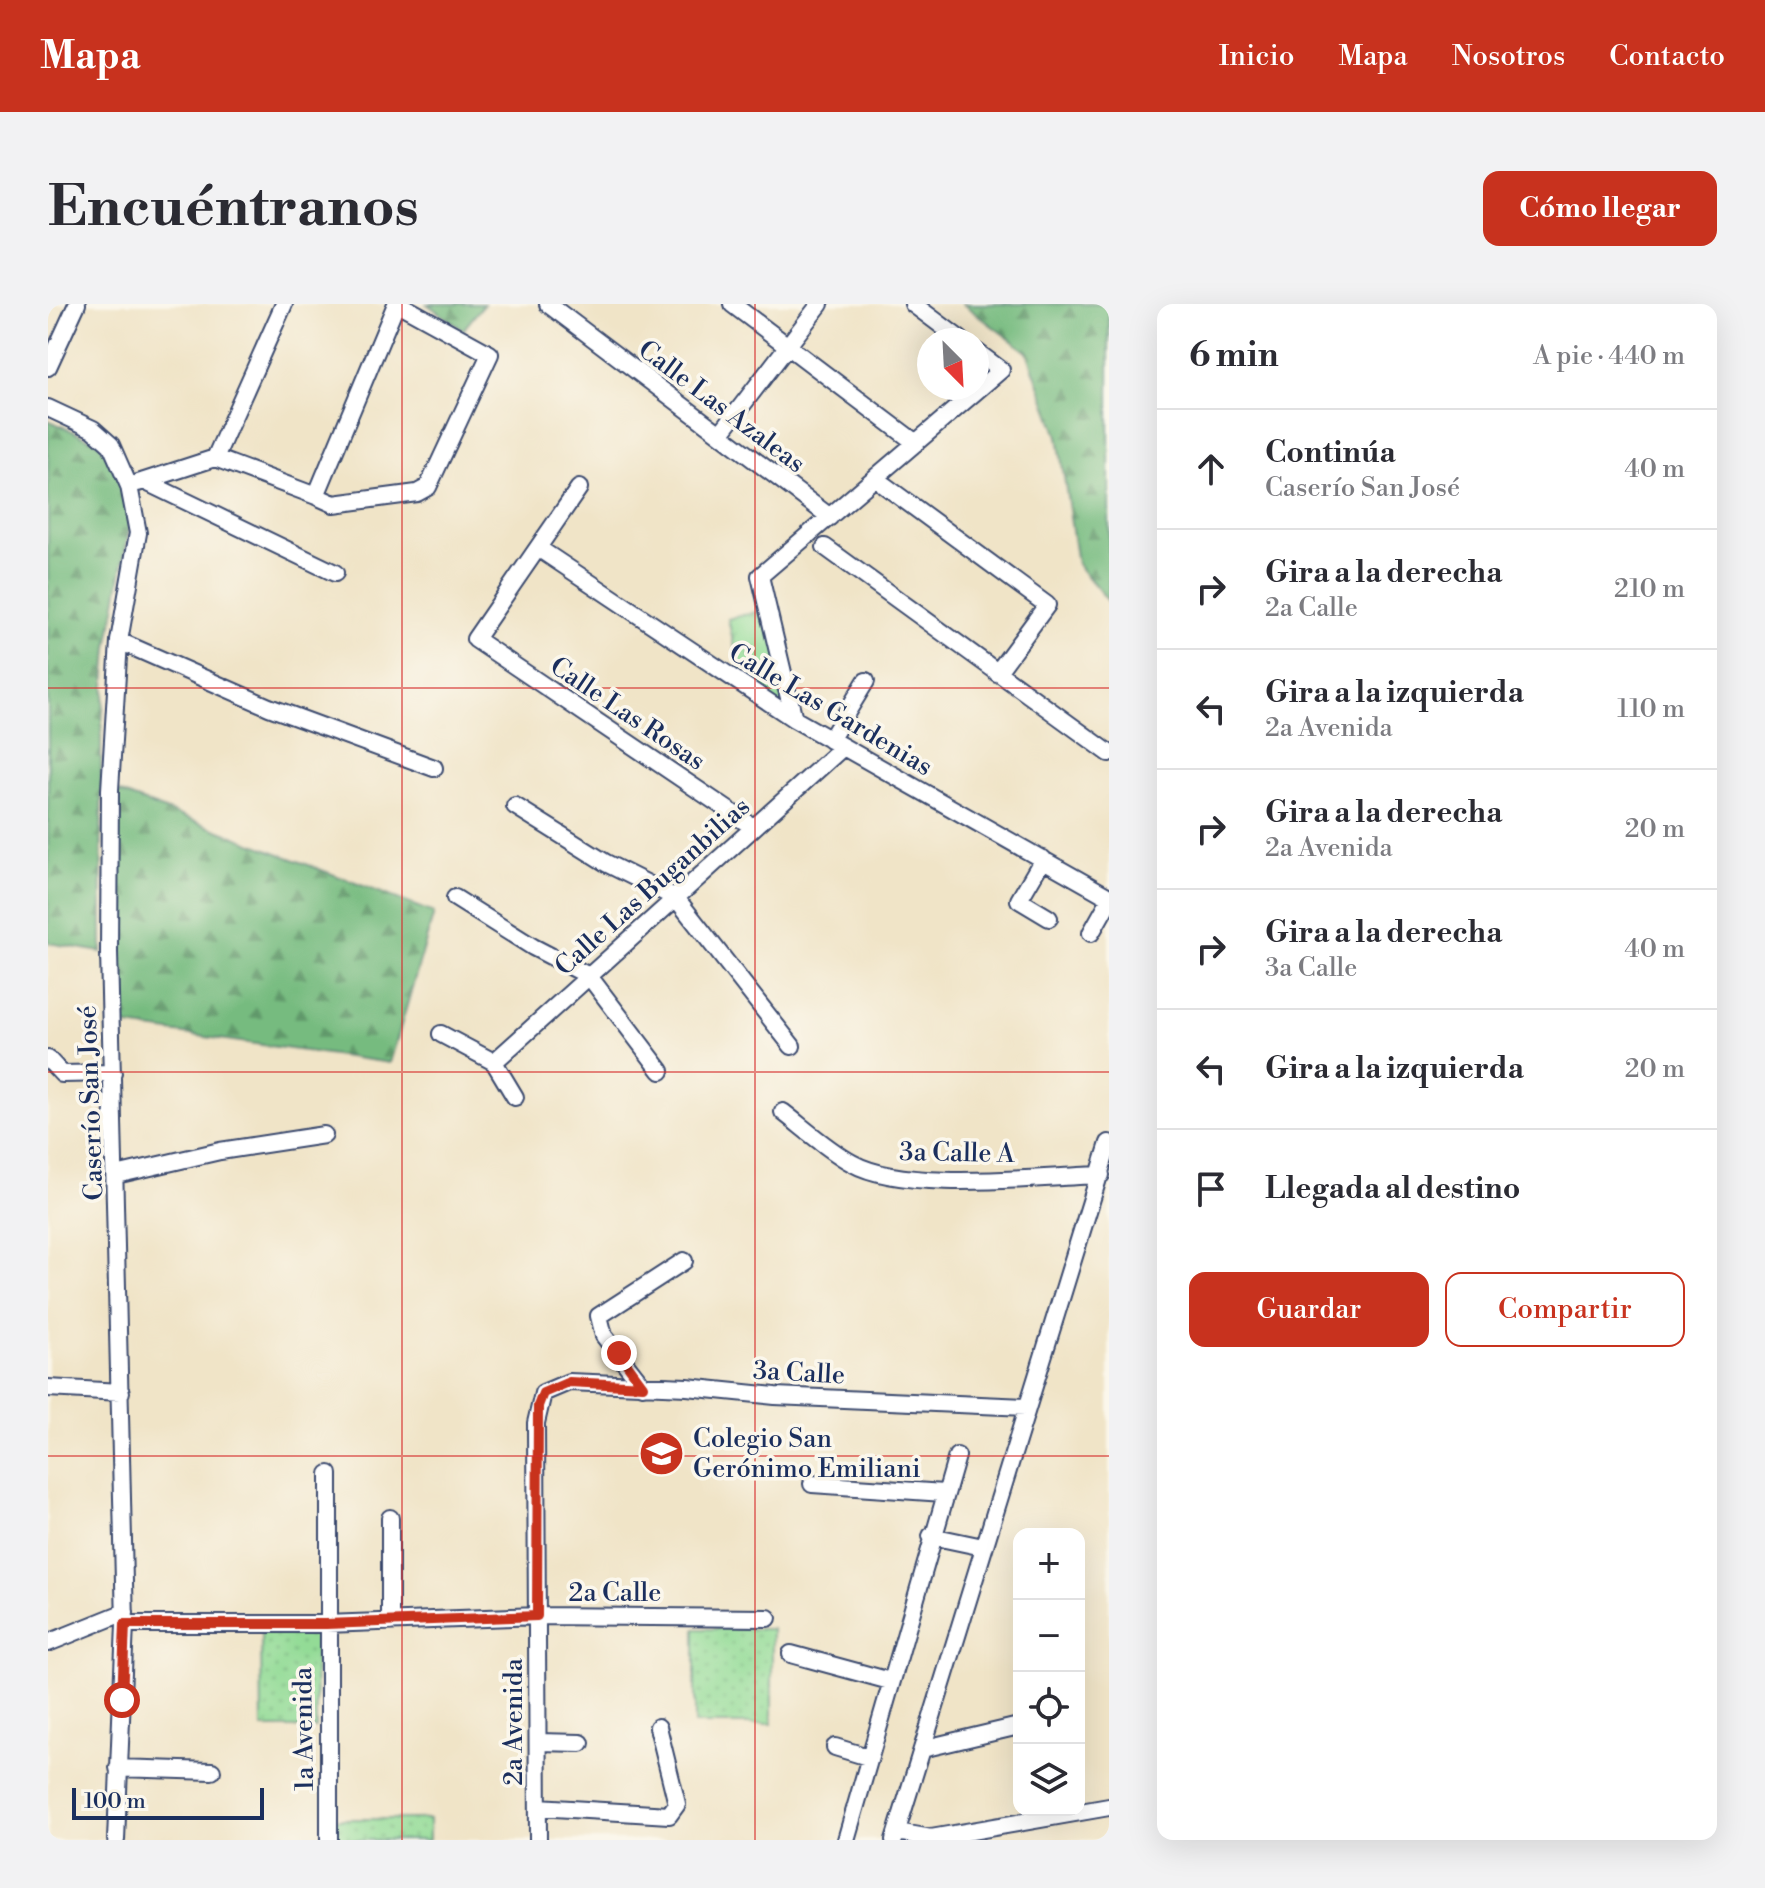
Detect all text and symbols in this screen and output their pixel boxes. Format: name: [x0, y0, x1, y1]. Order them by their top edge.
text: Mapa: [40, 33, 140, 80]
text: Inicio: [1219, 39, 1294, 74]
text: Mapa: [1338, 39, 1408, 74]
text: Nosotros: [1452, 39, 1565, 74]
text: Contacto: [1609, 39, 1725, 74]
button: Cómo llegar: [1483, 171, 1717, 246]
text: Encuéntranos: [48, 173, 419, 243]
north arrow: [917, 328, 989, 400]
street label: Calle Las Azaleas: [632, 334, 811, 480]
text: 6 min: [1189, 335, 1279, 377]
text: A pie · 440 m: [1533, 340, 1685, 372]
text: Continúa: [1265, 434, 1396, 472]
icon: ahead: [1189, 447, 1233, 491]
text: 40 m: [1624, 453, 1685, 485]
text: Caserío San José: [1265, 472, 1460, 504]
text: Gira a la derecha: [1265, 554, 1502, 592]
icon: right: [1189, 567, 1233, 611]
text: 210 m: [1614, 573, 1685, 605]
text: 2a Calle: [1265, 592, 1358, 624]
street label: Calle Las Gardenias: [723, 636, 938, 783]
street label: Calle Las Rosas: [544, 650, 711, 778]
text: Gira a la izquierda: [1265, 674, 1524, 712]
icon: left: [1189, 687, 1233, 731]
text: 110 m: [1617, 693, 1685, 725]
text: 2a Avenida: [1265, 712, 1393, 744]
street label: Calle Las Buganbilias: [549, 791, 757, 983]
text: Gira a la derecha: [1265, 794, 1502, 832]
icon: right: [1189, 807, 1233, 851]
text: 20 m: [1625, 813, 1685, 845]
text: 2a Avenida: [1265, 832, 1393, 864]
text: Gira a la derecha: [1265, 914, 1502, 952]
icon: right: [1189, 927, 1233, 971]
text: 40 m: [1624, 933, 1685, 965]
text: 3a Calle: [1265, 952, 1357, 984]
street label: Caserío San José: [72, 1005, 110, 1201]
icon: left: [1189, 1047, 1233, 1091]
text: Gira a la izquierda: [1265, 1050, 1524, 1088]
text: 20 m: [1625, 1053, 1685, 1085]
street label: 3a Calle A: [899, 1136, 1016, 1170]
icon: arrive: [1189, 1167, 1233, 1211]
text: Llegada al destino: [1265, 1170, 1520, 1208]
button: Guardar: [1189, 1272, 1429, 1347]
button: Compartir: [1445, 1272, 1685, 1347]
route end: [601, 1335, 637, 1371]
street label: 3a Calle: [752, 1355, 846, 1391]
place label: Colegio San Gerónimo Emiliani: [693, 1423, 920, 1485]
school or university icon: Colegio San Gerónimo Emiliani: [638, 1429, 686, 1477]
map controls: [1013, 1528, 1085, 1816]
button: +: [1013, 1528, 1085, 1600]
street label: 2a Calle: [569, 1577, 661, 1609]
button: −: [1013, 1600, 1085, 1672]
street label: 2a Avenida: [498, 1657, 530, 1786]
street label: 1a Avenida: [287, 1666, 321, 1791]
button: locate: [1013, 1672, 1085, 1744]
route start: [104, 1682, 140, 1718]
button: layers: [1013, 1744, 1085, 1816]
scale bar: [72, 1784, 264, 1820]
text: 100 m: [84, 1788, 146, 1815]

